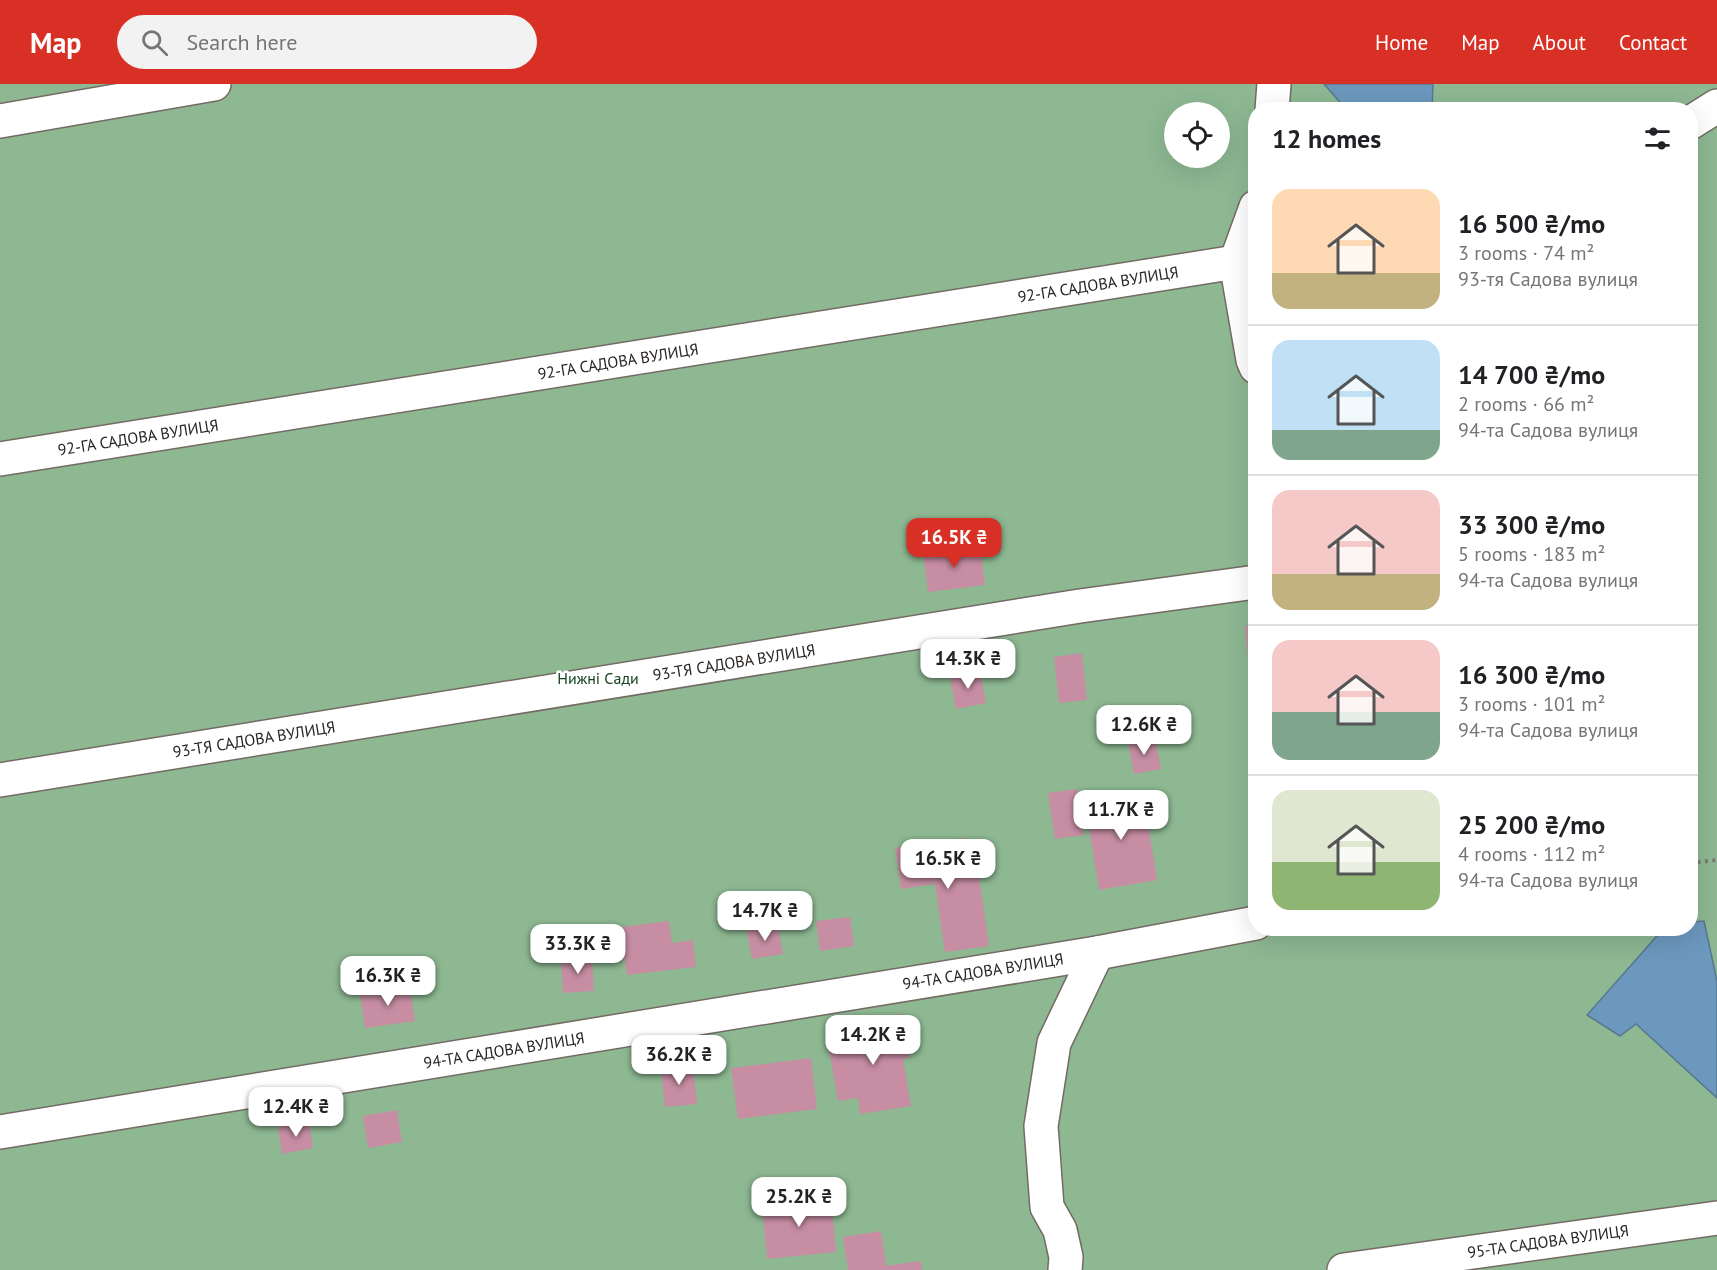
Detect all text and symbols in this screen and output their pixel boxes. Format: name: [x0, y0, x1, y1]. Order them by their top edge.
search box: [117, 15, 537, 69]
text: Map: [30, 24, 81, 61]
icon: search: [138, 26, 171, 59]
text: Search here: [186, 28, 297, 56]
text: Home: [1375, 29, 1428, 56]
text: Map: [1461, 29, 1500, 56]
text: About: [1533, 29, 1586, 56]
text: Contact: [1619, 29, 1687, 56]
map controls: [1164, 102, 1230, 168]
button: locate: [1164, 102, 1230, 168]
text: 12 homes: [1272, 122, 1381, 155]
icon: filters: [1641, 122, 1674, 155]
text: 16 500 ₴/mo: [1458, 207, 1605, 240]
icon: home: [1320, 213, 1392, 285]
text: 3 rooms · 74 m²: [1458, 240, 1594, 266]
street label: 92-ГА САДОВА ВУЛИЦЯ: [1016, 261, 1180, 307]
text: 93-тя Садова вулиця: [1458, 266, 1638, 292]
street label: 92-ГА САДОВА ВУЛИЦЯ: [536, 338, 700, 384]
text: 14 700 ₴/mo: [1458, 358, 1605, 391]
icon: home: [1320, 364, 1392, 436]
text: 2 rooms · 66 m²: [1458, 391, 1594, 417]
street label: 92-ГА САДОВА ВУЛИЦЯ: [56, 414, 220, 460]
text: 94-та Садова вулиця: [1458, 417, 1638, 443]
text: 33 300 ₴/mo: [1458, 508, 1605, 541]
icon: home: [1320, 514, 1392, 586]
pin: 16.5K ₴: [899, 518, 1009, 569]
text: 16.5K ₴: [920, 524, 988, 550]
text: 5 rooms · 183 m²: [1458, 541, 1605, 567]
text: 94-та Садова вулиця: [1458, 567, 1638, 593]
street label: 93-ТЯ САДОВА ВУЛИЦЯ: [651, 639, 817, 685]
pin: 14.3K ₴: [913, 639, 1023, 690]
text: 14.3K ₴: [934, 645, 1002, 671]
text: 16 300 ₴/mo: [1458, 658, 1605, 691]
icon: home: [1320, 664, 1392, 736]
park label: Нижні Сади: [557, 668, 639, 688]
text: 3 rooms · 101 m²: [1458, 691, 1605, 717]
pin: 12.6K ₴: [1089, 705, 1199, 756]
text: 12.6K ₴: [1110, 711, 1178, 737]
street label: 93-ТЯ САДОВА ВУЛИЦЯ: [171, 716, 337, 762]
text: 94-та Садова вулиця: [1458, 717, 1638, 743]
pin: 11.7K ₴: [1066, 790, 1176, 841]
text: 11.7K ₴: [1087, 796, 1155, 822]
text: 25 200 ₴/mo: [1458, 808, 1605, 841]
icon: home: [1320, 814, 1392, 886]
pin: 16.5K ₴: [893, 839, 1003, 890]
text: 4 rooms · 112 m²: [1458, 841, 1605, 867]
text: 16.5K ₴: [914, 845, 982, 871]
text: 94-та Садова вулиця: [1458, 867, 1638, 893]
pin: 14.7K ₴: [710, 891, 820, 942]
text: 14.7K ₴: [731, 897, 799, 923]
pin: 33.3K ₴: [523, 924, 633, 975]
text: 33.3K ₴: [544, 930, 612, 956]
street label: 94-ТА САДОВА ВУЛИЦЯ: [901, 948, 1065, 994]
pin: 16.3K ₴: [333, 956, 443, 1007]
text: 16.3K ₴: [354, 962, 422, 988]
pin: 14.2K ₴: [818, 1015, 928, 1066]
text: 14.2K ₴: [839, 1021, 907, 1047]
street label: 94-ТА САДОВА ВУЛИЦЯ: [422, 1027, 586, 1073]
pin: 36.2K ₴: [624, 1035, 734, 1086]
text: 36.2K ₴: [645, 1041, 713, 1067]
pin: 12.4K ₴: [241, 1087, 351, 1138]
text: 12.4K ₴: [262, 1093, 330, 1119]
pin: 25.2K ₴: [744, 1177, 854, 1228]
text: 25.2K ₴: [765, 1183, 833, 1209]
street label: 95-ТА САДОВА ВУЛИЦЯ: [1466, 1220, 1630, 1262]

